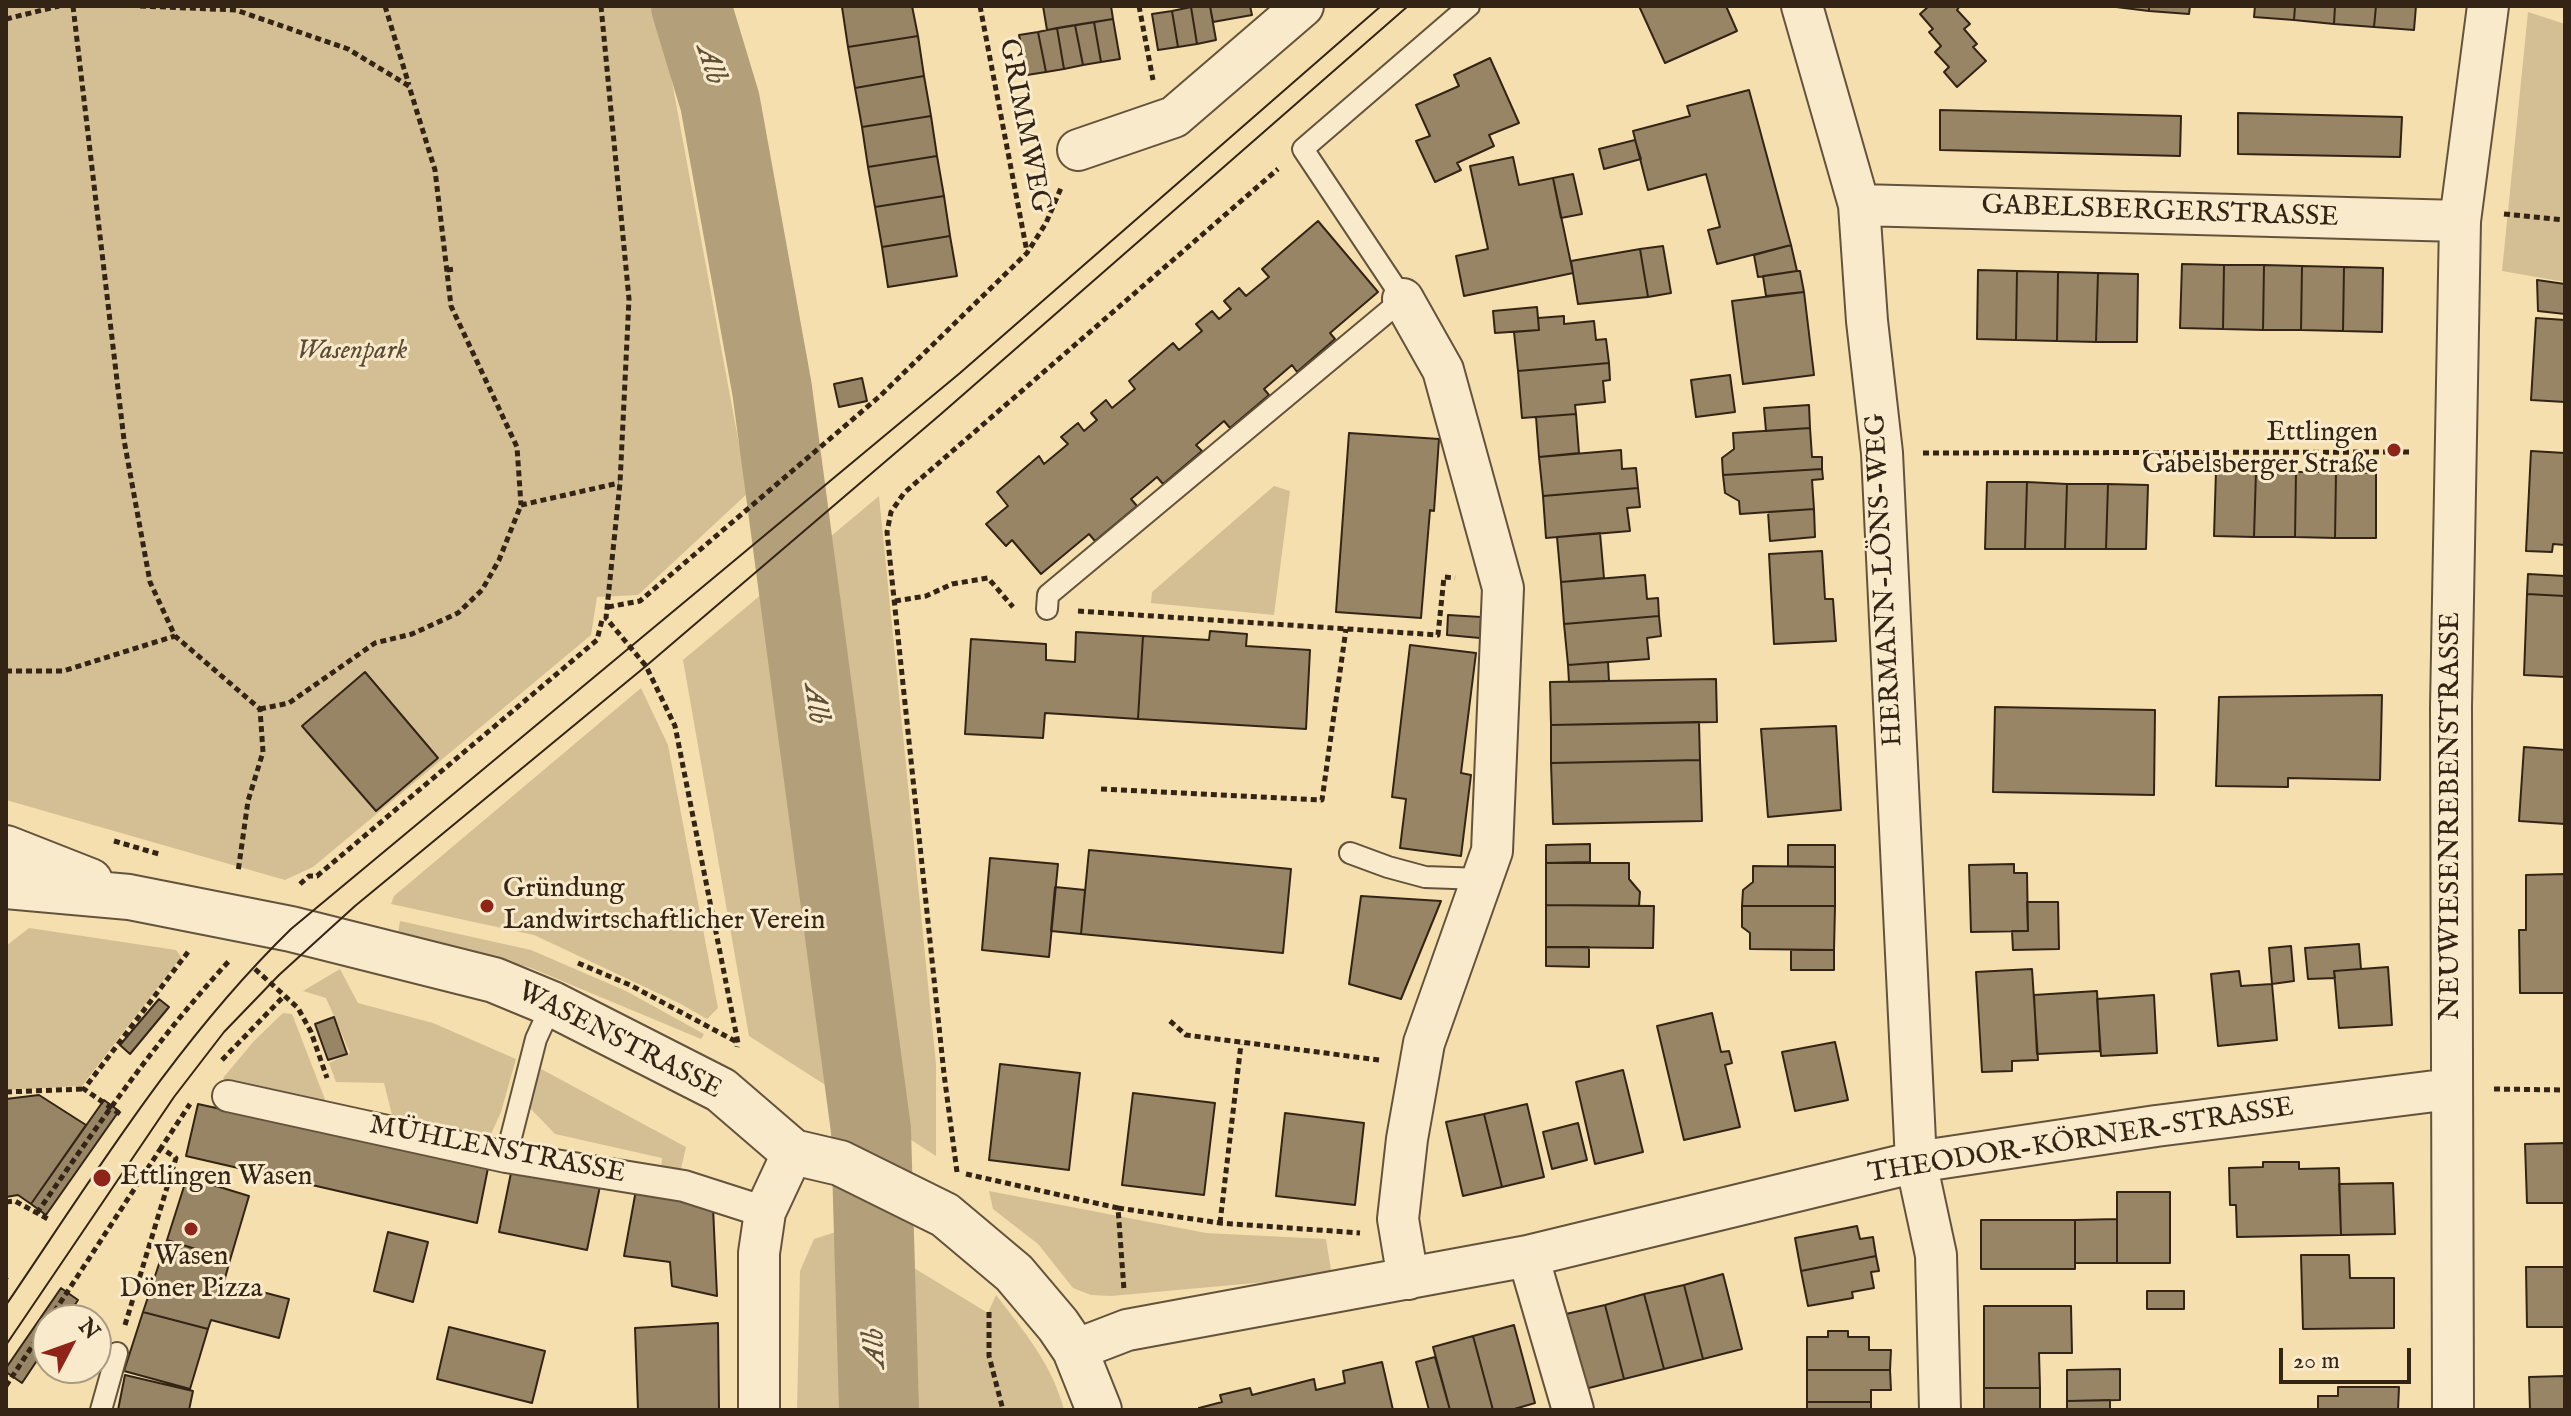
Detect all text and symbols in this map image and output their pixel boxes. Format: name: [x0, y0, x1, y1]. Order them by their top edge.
street label: GRIMMWEG: [990, 36, 1056, 216]
water label: Alb: [686, 41, 732, 89]
street label: GABELSBERGERSTRASSE: [1981, 190, 2339, 236]
park label: Wasenpark: [297, 335, 407, 369]
street label: HERMANN-LÖNS-WEG: [1860, 412, 1912, 748]
place label: Ettlingen Gabelsberger Straße: [2142, 417, 2378, 483]
marker: Ettlingen Gabelsberger Straße: [2385, 441, 2403, 459]
street label: NEUWIESENREBENSTRASSE: [2435, 612, 2469, 1020]
water label: Alb: [793, 682, 835, 726]
place label: Gründung Landwirtschaftlicher Verein: [503, 873, 825, 939]
marker: Gründung Landwirtschaftlicher Verein: [478, 897, 496, 915]
street label: WASENSTRASSE: [511, 976, 727, 1108]
street label: THEODOR-KÖRNER-STRASSE: [1866, 1092, 2296, 1192]
street label: MÜHLENSTRASSE: [366, 1110, 628, 1192]
place label: Ettlingen Wasen: [120, 1161, 312, 1195]
marker: Ettlingen Wasen: [91, 1167, 113, 1189]
marker: Wasen Döner Pizza: [182, 1220, 200, 1238]
place label: Wasen Döner Pizza: [119, 1241, 263, 1307]
north arrow: [32, 1304, 112, 1384]
text: N: [72, 1313, 105, 1346]
water label: Alb: [858, 1328, 896, 1368]
scale bar: [2283, 1332, 2415, 1382]
text: 20 m: [2293, 1346, 2340, 1377]

